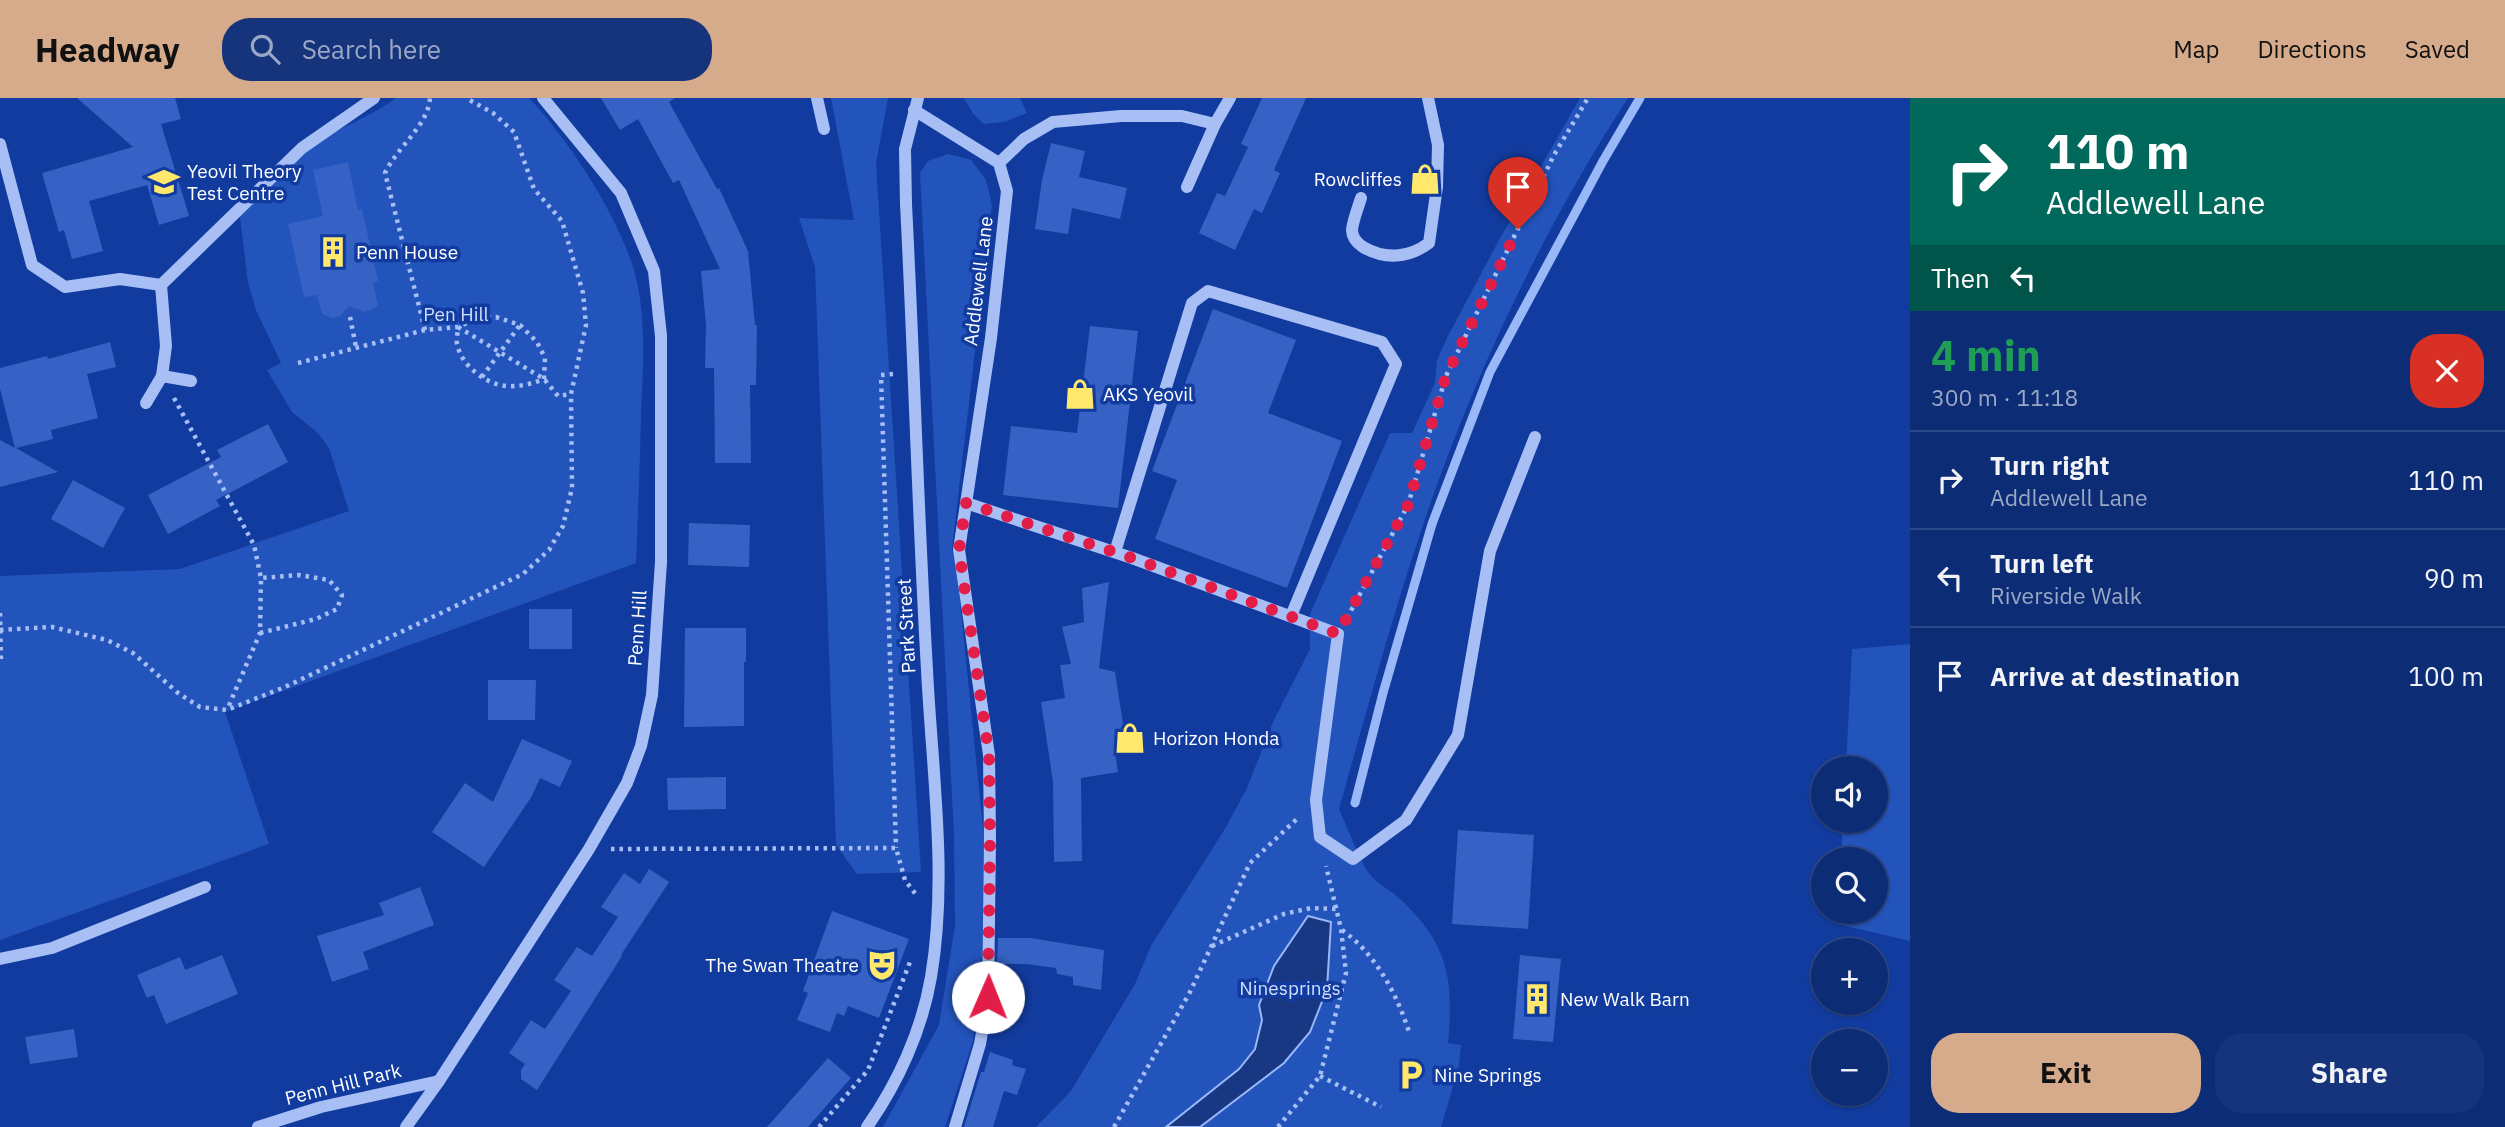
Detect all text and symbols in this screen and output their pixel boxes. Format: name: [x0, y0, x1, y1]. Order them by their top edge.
search box: [222, 18, 712, 81]
text: Headway: [35, 28, 180, 71]
icon: search: [246, 30, 284, 68]
text: Search here: [302, 32, 441, 66]
text: Map: [2173, 33, 2219, 65]
text: Directions: [2257, 33, 2367, 65]
text: Saved: [2405, 33, 2470, 65]
text: 110 m: [2046, 119, 2190, 182]
icon: right: [1931, 126, 2022, 217]
pin: [1488, 157, 1548, 229]
place label: Yeovil Theory Test Centre: [187, 159, 302, 205]
shop icon: Rowcliffes: [1408, 162, 1442, 196]
school or university icon: Yeovil Theory Test Centre: [147, 165, 181, 199]
place label: Rowcliffes: [1314, 167, 1402, 191]
icon: arrive: [1499, 168, 1537, 206]
text: Addlewell Lane: [2046, 181, 2265, 223]
street label: Addlewell Lane: [958, 215, 998, 347]
building icon: Penn House: [316, 235, 350, 269]
place label: Penn House: [356, 240, 458, 264]
icon: left: [2004, 259, 2042, 297]
text: Then: [1931, 261, 1990, 295]
park label: Pen Hill: [423, 302, 489, 326]
text: 4 min: [1931, 328, 2041, 383]
button: close: [2410, 334, 2484, 408]
shop icon: AKS Yeovil: [1063, 377, 1097, 411]
place label: AKS Yeovil: [1103, 382, 1193, 406]
text: 300 m · 11:18: [1931, 382, 2078, 412]
text: Turn right: [1990, 448, 2109, 482]
icon: right: [1931, 461, 1969, 499]
text: 110 m: [2408, 463, 2484, 497]
text: Addlewell Lane: [1990, 482, 2148, 512]
text: Turn left: [1990, 546, 2093, 580]
icon: left: [1931, 559, 1969, 597]
text: 90 m: [2424, 561, 2484, 595]
street label: Park Street: [892, 578, 920, 674]
text: Riverside Walk: [1990, 580, 2142, 610]
street label: Penn Hill: [622, 589, 652, 667]
icon: arrive: [1931, 657, 1969, 695]
text: Arrive at destination: [1990, 659, 2240, 693]
text: 100 m: [2408, 659, 2484, 693]
shop icon: Horizon Honda: [1113, 721, 1147, 755]
place label: Horizon Honda: [1153, 726, 1279, 750]
map controls: [1811, 756, 1888, 1106]
button: sound: [1811, 756, 1888, 833]
button: search: [1811, 847, 1888, 924]
button: +: [1811, 938, 1888, 1015]
theatre icon: The Swan Theatre: [865, 948, 899, 982]
place label: The Swan Theatre: [705, 953, 859, 977]
position arrow: [951, 960, 1025, 1034]
park label: Ninesprings: [1239, 976, 1341, 1000]
building icon: New Walk Barn: [1520, 982, 1554, 1016]
place label: New Walk Barn: [1560, 987, 1690, 1011]
button: −: [1811, 1029, 1888, 1106]
button: Exit: [1931, 1033, 2201, 1113]
button: Share: [2215, 1033, 2484, 1113]
street label: Penn Hill Park: [282, 1058, 404, 1110]
parking icon: Nine Springs: [1394, 1058, 1428, 1092]
place label: Nine Springs: [1434, 1063, 1542, 1087]

